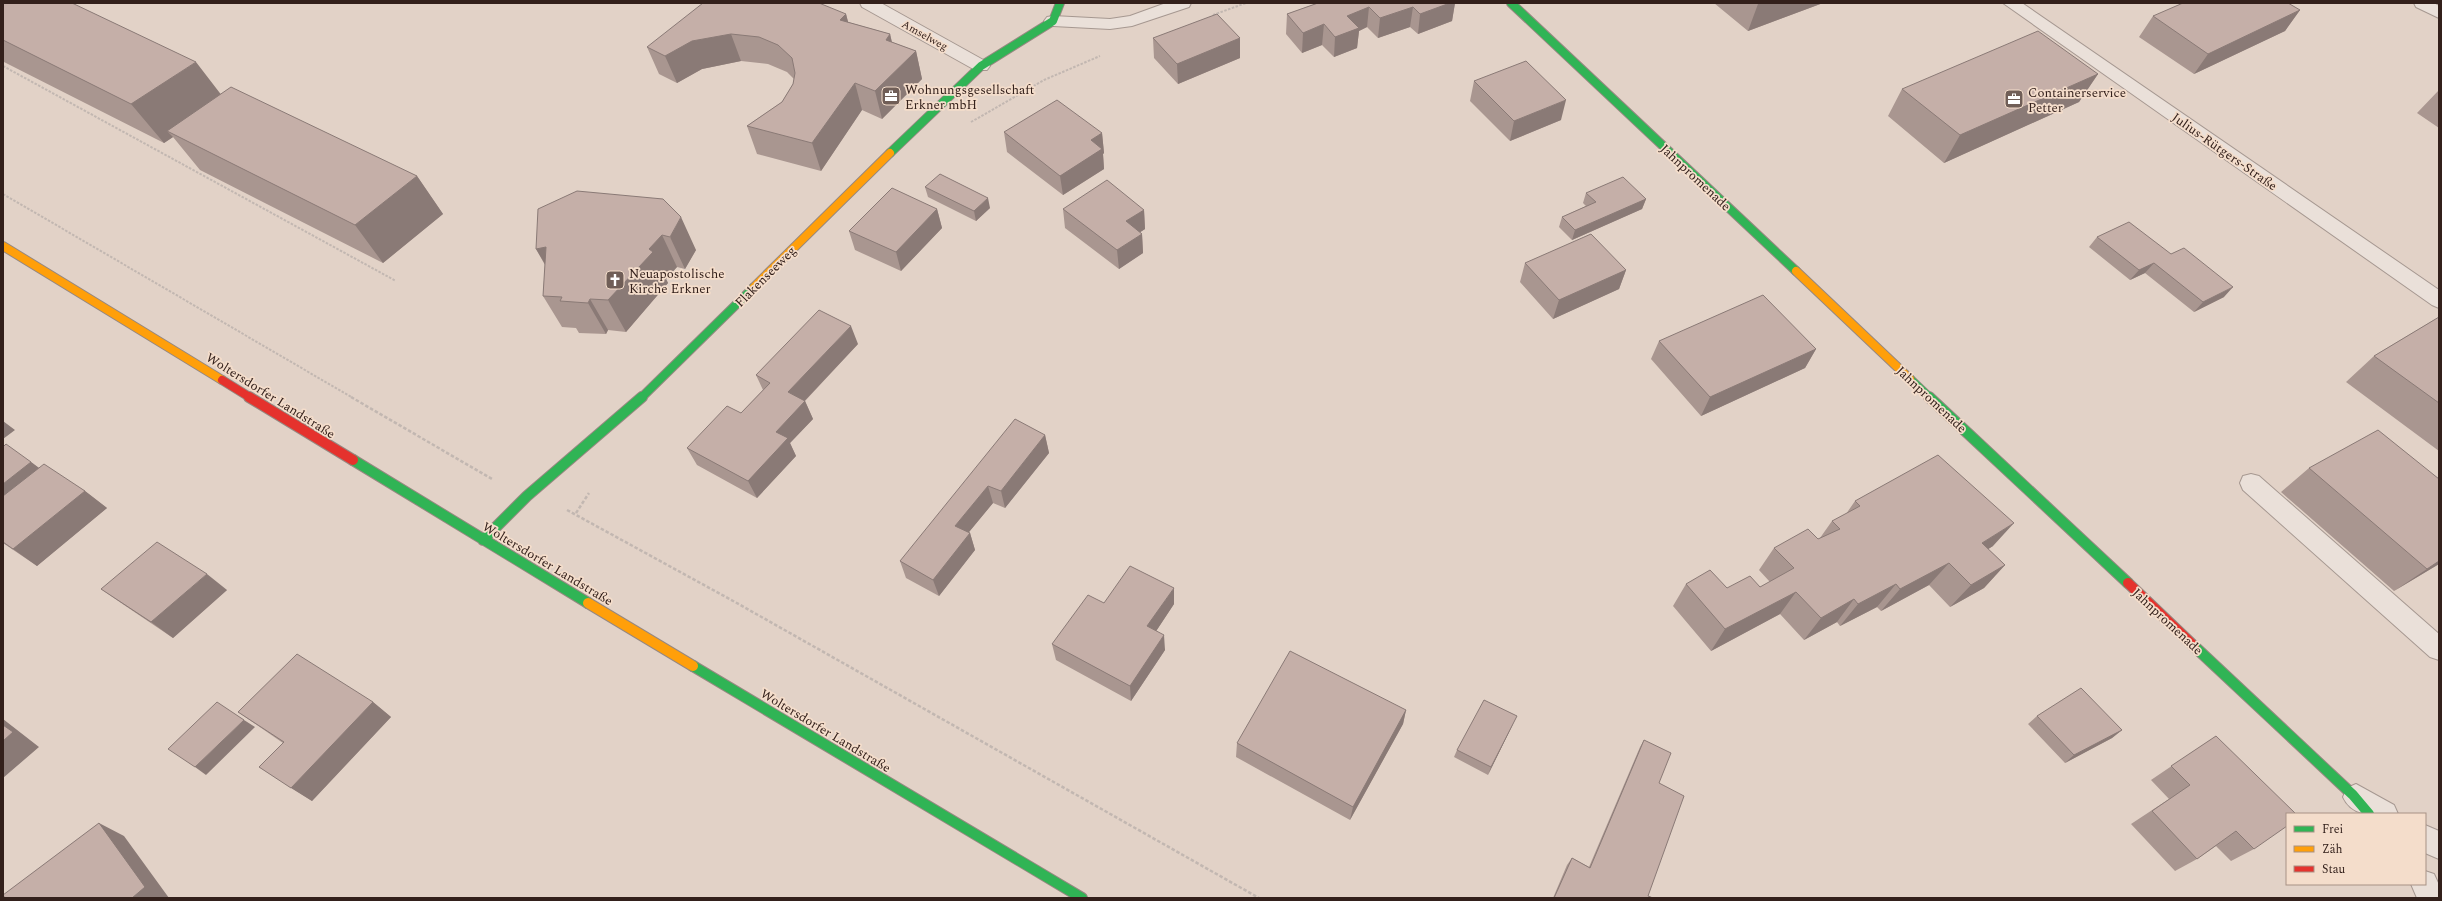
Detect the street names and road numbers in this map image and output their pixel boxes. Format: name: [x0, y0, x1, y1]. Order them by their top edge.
street label: Amselweg: [898, 16, 951, 55]
street label: Julius-Rütgers-Straße: [2168, 108, 2281, 196]
street label: Jahnpromenade: [1655, 140, 1735, 216]
street label: Flakenseeweg: [730, 241, 801, 312]
street label: Woltersdorfer Landstraße: [202, 348, 339, 444]
street label: Jahnpromenade: [1891, 362, 1971, 438]
street label: Woltersdorfer Landstraße: [478, 517, 617, 611]
street label: Jahnpromenade: [2127, 584, 2207, 660]
street label: Woltersdorfer Landstraße: [756, 684, 895, 778]

